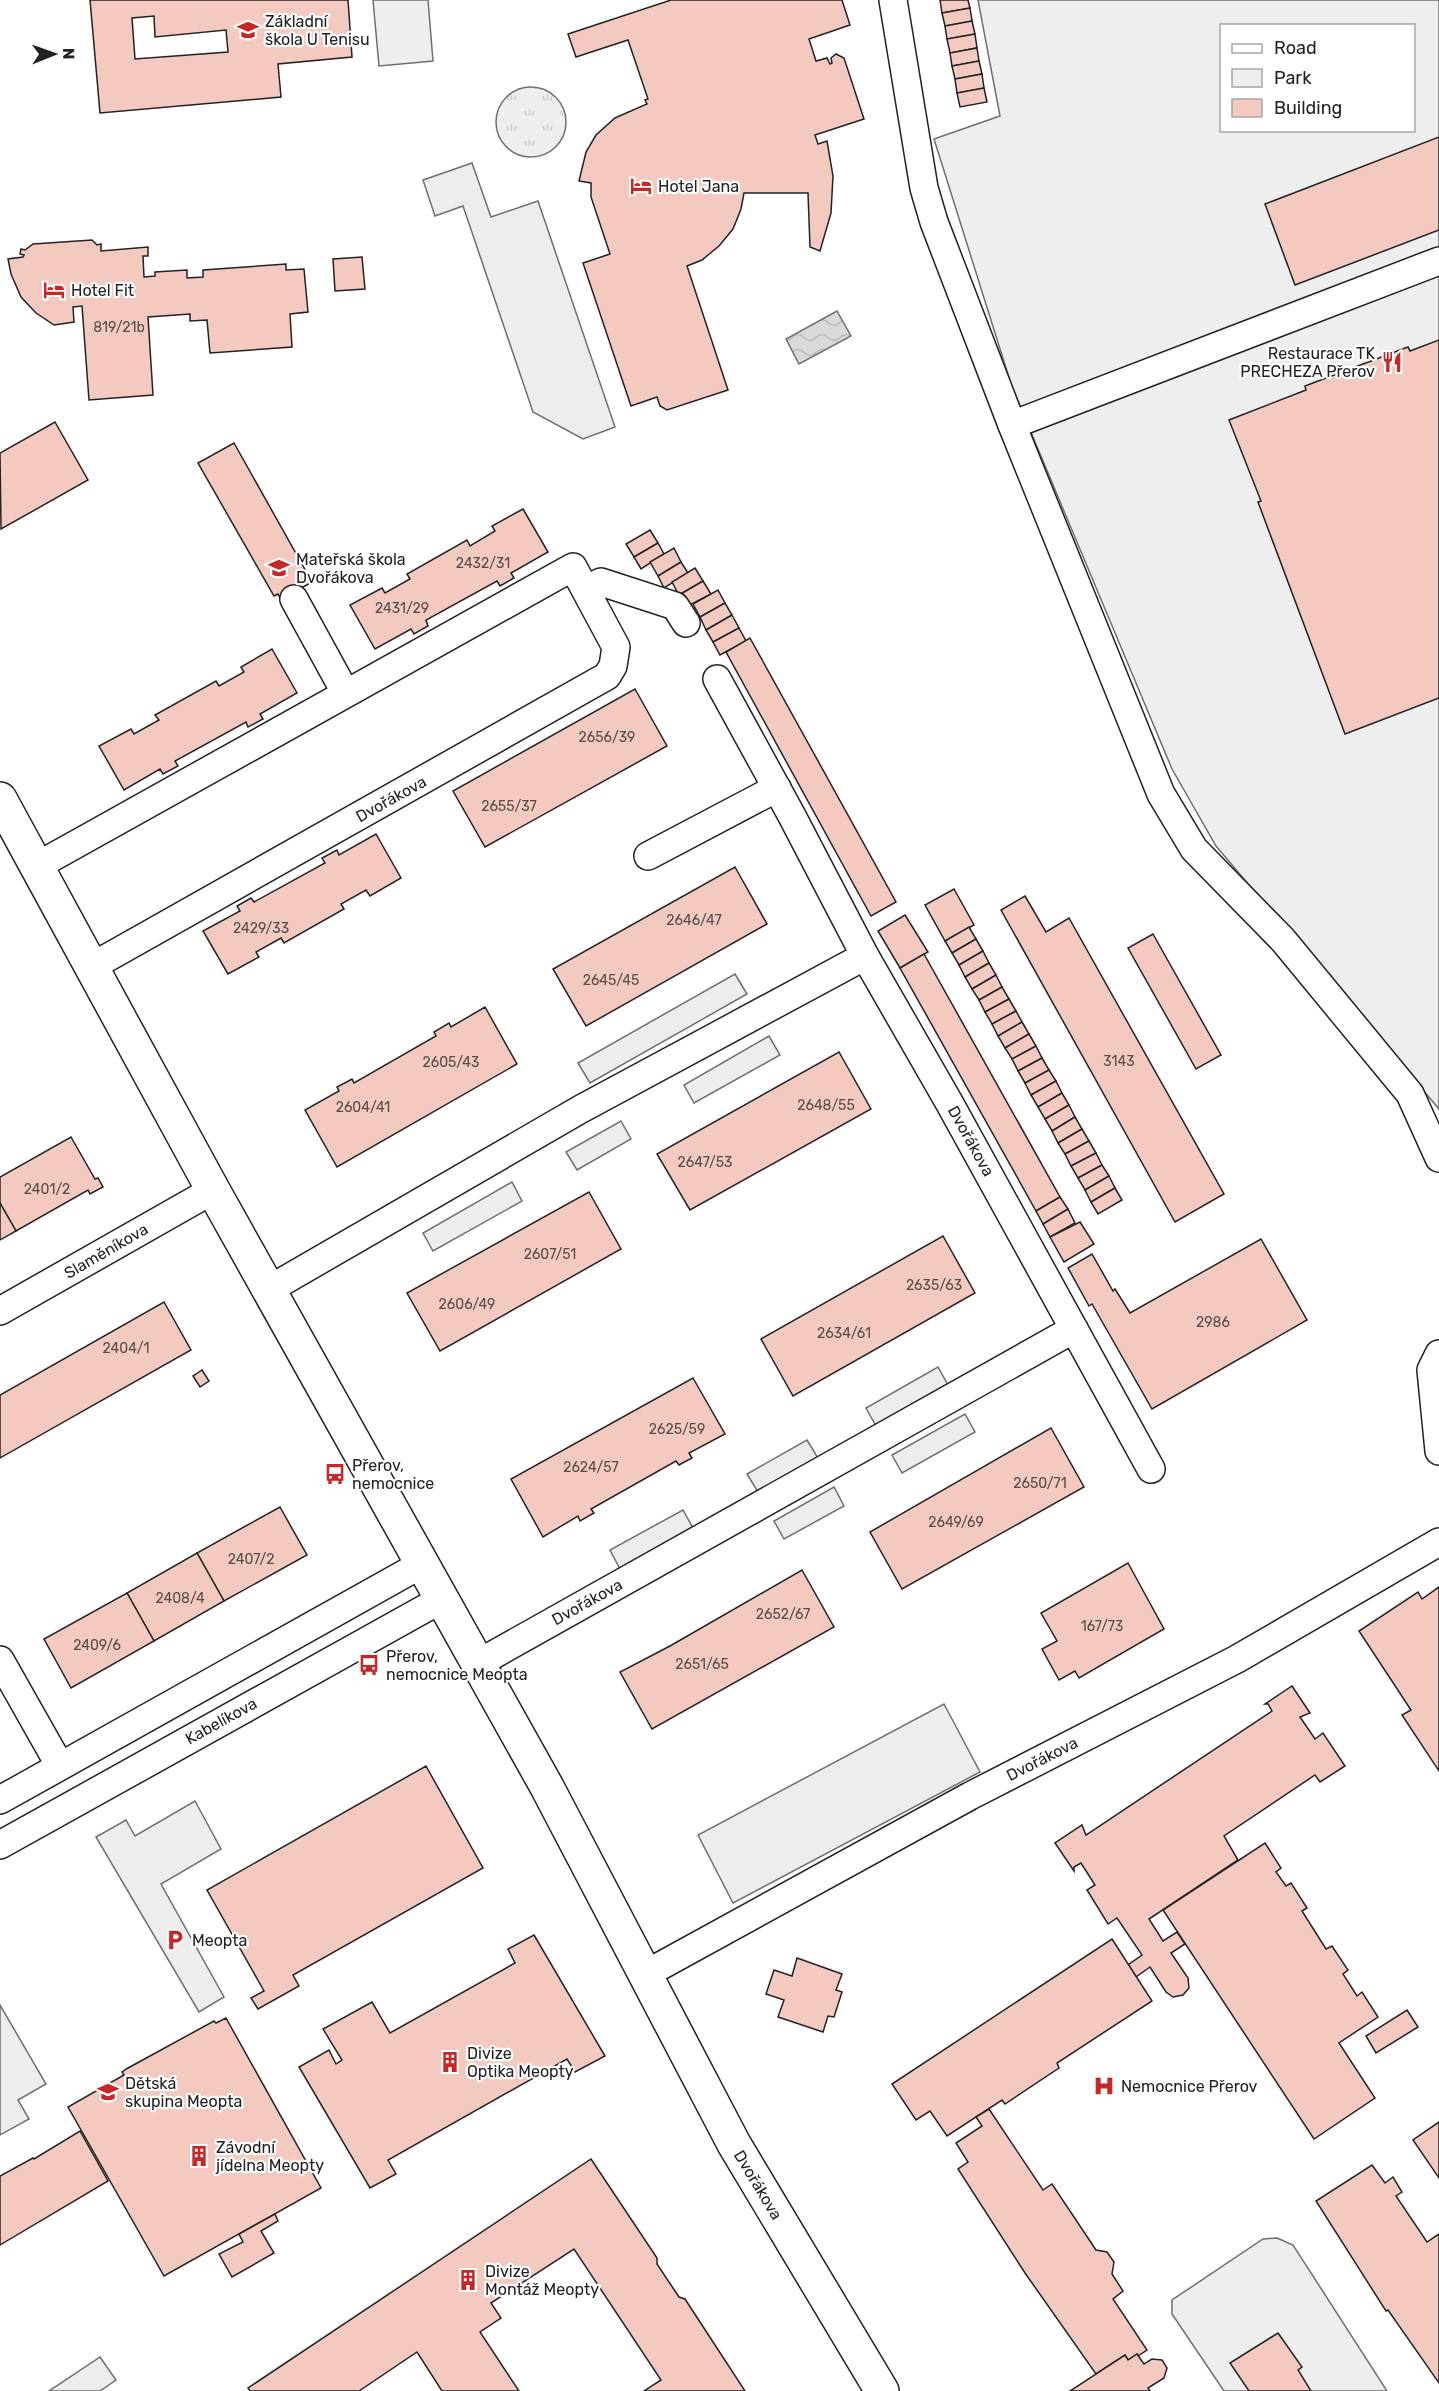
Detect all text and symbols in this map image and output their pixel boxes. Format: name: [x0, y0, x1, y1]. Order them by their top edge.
place label: Základní škola U Tenisu: [265, 12, 370, 49]
school or university icon: Základní škola U Tenisu: [236, 18, 260, 42]
north arrow: [24, 24, 84, 84]
legend: [1220, 24, 1415, 132]
text: Road: [1274, 37, 1317, 59]
text: N: [59, 48, 78, 60]
text: Park: [1274, 67, 1312, 89]
text: Building: [1274, 97, 1342, 119]
hotel icon: Hotel Jana: [629, 174, 653, 198]
place label: Hotel Jana: [658, 177, 739, 196]
hotel icon: Hotel Fit: [42, 278, 66, 302]
place label: Hotel Fit: [71, 281, 134, 300]
house number: 819/21b: [93, 319, 145, 336]
place label: Restaurace TK PRECHEZA Přerov: [1240, 344, 1375, 381]
restaurant icon: Restaurace TK PRECHEZA Přerov: [1380, 350, 1404, 374]
place label: Mateřská škola Dvořákova: [296, 550, 406, 587]
house number: 2432/31: [456, 555, 510, 572]
school or university icon: Mateřská škola Dvořákova: [267, 556, 291, 580]
house number: 2431/29: [375, 600, 429, 617]
house number: 2656/39: [579, 729, 635, 746]
street label: Dvořákova: [352, 772, 430, 826]
house number: 2655/37: [481, 798, 537, 815]
house number: 2646/47: [666, 912, 722, 929]
house number: 2429/33: [233, 920, 289, 937]
house number: 2645/45: [583, 972, 639, 989]
house number: 3143: [1103, 1053, 1135, 1070]
house number: 2605/43: [423, 1054, 479, 1071]
house number: 2648/55: [797, 1097, 855, 1114]
house number: 2604/41: [336, 1099, 390, 1116]
street label: Dvořákova: [944, 1102, 998, 1180]
house number: 2647/53: [678, 1154, 732, 1171]
house number: 2401/2: [24, 1181, 70, 1198]
street label: Slaměníkova: [61, 1219, 151, 1283]
house number: 2607/51: [524, 1246, 576, 1263]
house number: 2635/63: [906, 1277, 962, 1294]
house number: 2606/49: [439, 1296, 495, 1313]
house number: 2986: [1196, 1314, 1230, 1331]
house number: 2634/61: [817, 1325, 871, 1342]
house number: 2404/1: [102, 1340, 150, 1357]
house number: 2625/59: [649, 1421, 705, 1438]
place label: Přerov, nemocnice: [352, 1456, 434, 1493]
house number: 2624/57: [563, 1459, 619, 1476]
bus stop icon: Přerov, nemocnice: [323, 1462, 347, 1486]
house number: 2650/71: [1013, 1475, 1067, 1492]
house number: 2649/69: [928, 1514, 984, 1531]
house number: 2407/2: [228, 1551, 274, 1568]
street label: Dvořákova: [548, 1575, 626, 1629]
house number: 2408/4: [155, 1590, 205, 1607]
house number: 2652/67: [756, 1606, 810, 1623]
house number: 167/73: [1081, 1618, 1123, 1635]
house number: 2409/6: [73, 1637, 121, 1654]
place label: Přerov, nemocnice Meopta: [386, 1647, 528, 1684]
bus stop icon: Přerov, nemocnice Meopta: [357, 1653, 381, 1677]
house number: 2651/65: [675, 1656, 729, 1673]
street label: Kabelíkova: [182, 1694, 260, 1748]
street label: Dvořákova: [1003, 1733, 1081, 1785]
parking icon: Meopta: [163, 1928, 187, 1952]
place label: Meopta: [192, 1931, 247, 1950]
place label: Divize Optika Meopty: [467, 2044, 574, 2081]
building icon: Divize Optika Meopty: [438, 2050, 462, 2074]
place label: Dětská skupina Meopta: [125, 2074, 242, 2111]
hospital icon: Nemocnice Přerov: [1092, 2074, 1116, 2098]
place label: Nemocnice Přerov: [1121, 2077, 1258, 2096]
school or university icon: Dětská skupina Meopta: [96, 2080, 120, 2104]
place label: Závodní jídelna Meopty: [215, 2138, 324, 2175]
building icon: Závodní jídelna Meopty: [187, 2144, 211, 2168]
street label: Dvořákova: [730, 2147, 786, 2223]
place label: Divize Montáž Meopty: [485, 2262, 599, 2299]
building icon: Divize Montáž Meopty: [456, 2268, 480, 2292]

